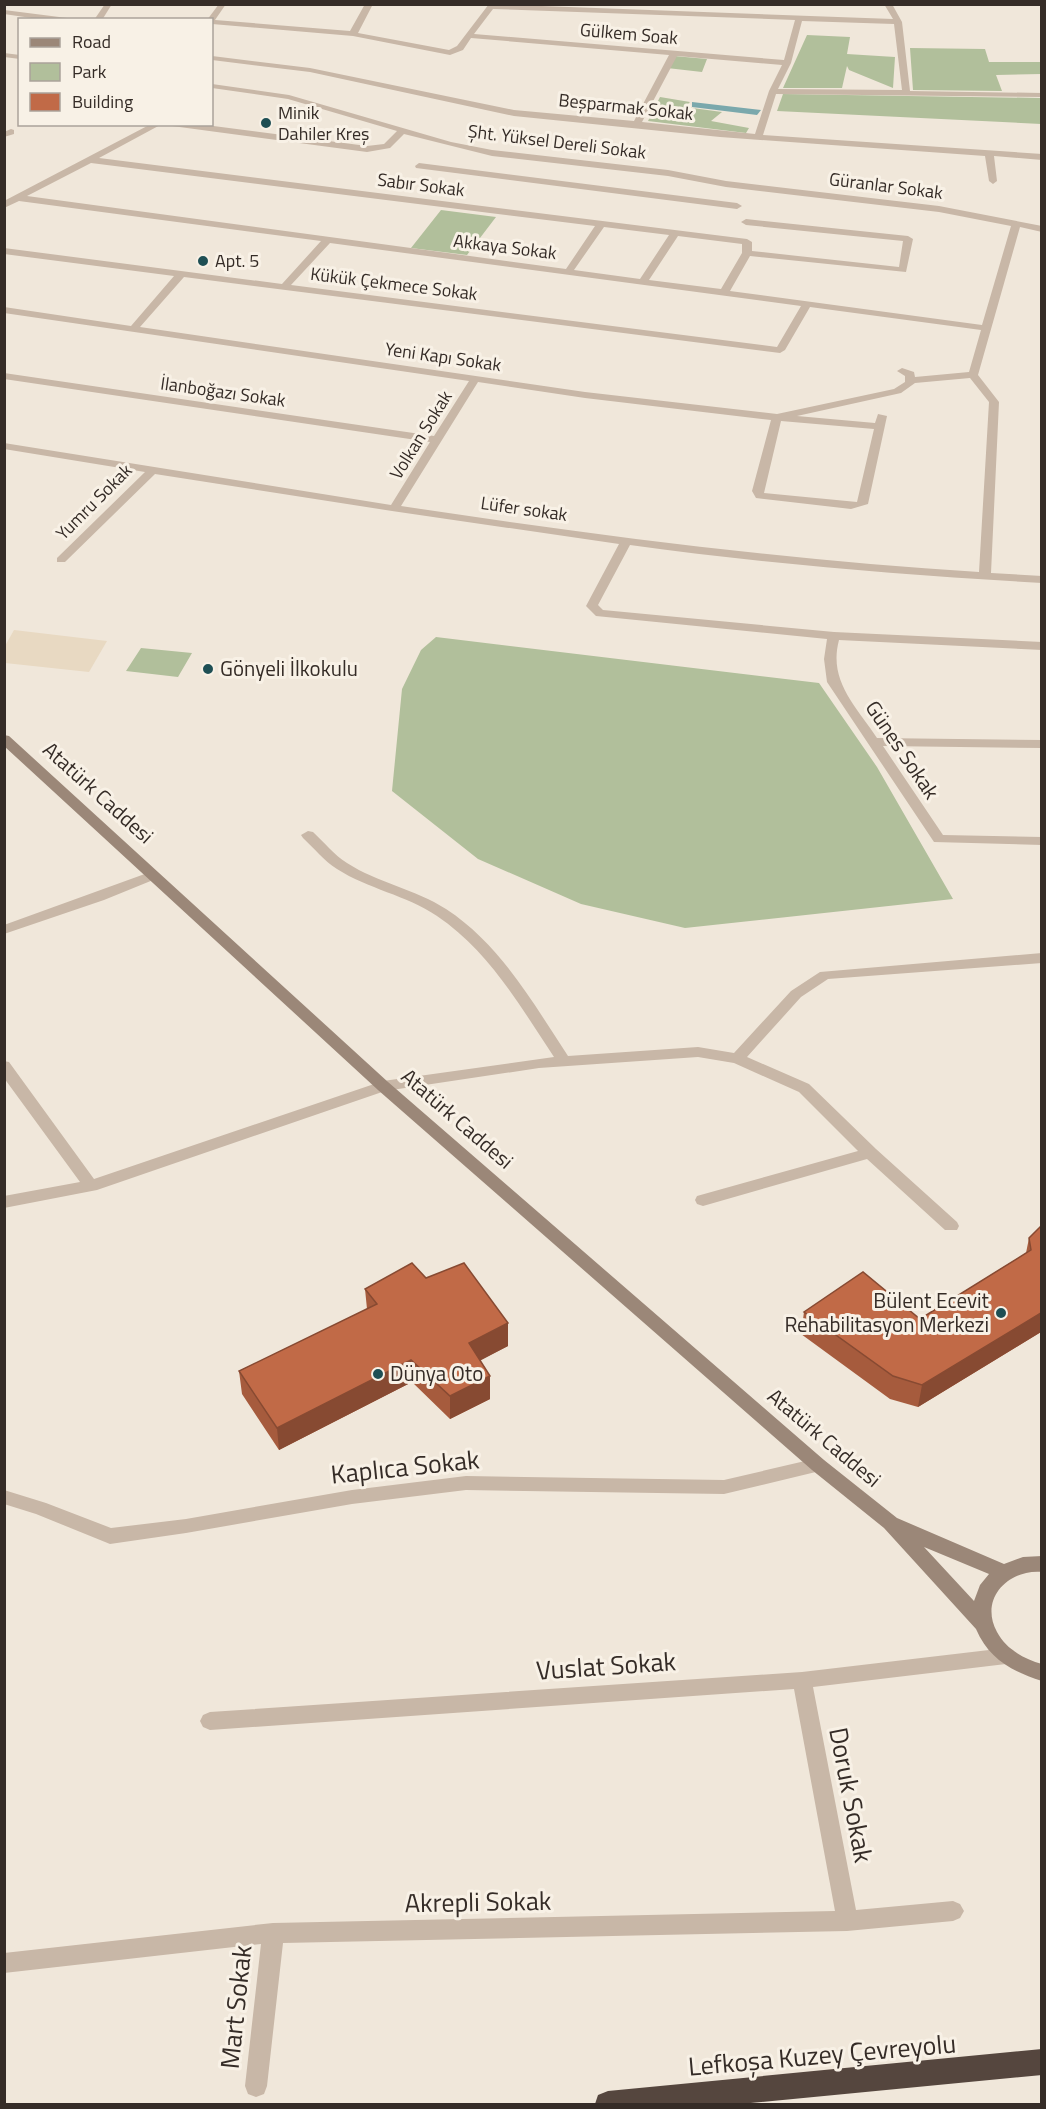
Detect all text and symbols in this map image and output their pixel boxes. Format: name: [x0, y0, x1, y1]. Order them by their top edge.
street label: Gülkem Soak: [579, 16, 679, 51]
legend: [18, 18, 213, 126]
text: Road: [72, 28, 111, 55]
text: Park: [72, 58, 107, 85]
street label: Beşparmak Sokak: [557, 86, 695, 127]
text: Building: [72, 88, 133, 115]
place label: Minik Dahiler Kreş: [278, 99, 369, 147]
marker: Minik Dahiler Kreş: [259, 116, 273, 130]
street label: Şht. Yüksel Dereli Sokak: [466, 117, 648, 166]
street label: Güranlar Sokak: [828, 165, 945, 206]
street label: Sabır Sokak: [376, 166, 467, 203]
street label: Akkaya Sokak: [452, 227, 559, 266]
place label: Apt. 5: [215, 247, 259, 274]
marker: Apt. 5: [196, 254, 210, 268]
street label: Kükük Çekmece Sokak: [309, 260, 479, 307]
street label: Yeni Kapı Sokak: [383, 335, 503, 378]
street label: İlanboğazı Sokak: [159, 369, 288, 414]
street label: Volkan Sokak: [383, 385, 459, 484]
street label: Yumru Sokak: [49, 457, 138, 546]
street label: Lüfer sokak: [479, 489, 570, 528]
place label: Gönyeli İlkokulu: [220, 652, 358, 684]
marker: Gönyeli İlkokulu: [201, 662, 215, 676]
street label: Günes Sokak: [858, 693, 948, 805]
street label: Atatürk Caddesi: [36, 734, 161, 851]
street label: Atatürk Caddesi: [394, 1060, 521, 1176]
place label: Bülent Ecevit Rehabilitasyon Merkezi: [784, 1284, 990, 1340]
marker: Bülent Ecevit Rehabilitasyon Merkezi: [994, 1306, 1008, 1320]
place label: Dünya Oto: [390, 1357, 483, 1389]
marker: Dünya Oto: [371, 1367, 385, 1381]
street label: Atatürk Caddesi: [761, 1380, 888, 1494]
street label: Kaplıca Sokak: [329, 1439, 481, 1494]
street label: Vuslat Sokak: [535, 1641, 677, 1690]
street label: Doruk Sokak: [819, 1724, 884, 1866]
street label: Akrepli Sokak: [404, 1881, 552, 1922]
street label: Mart Sokak: [210, 1943, 261, 2071]
street label: Lefkoşa Kuzey Çevreyolu: [686, 2023, 958, 2086]

